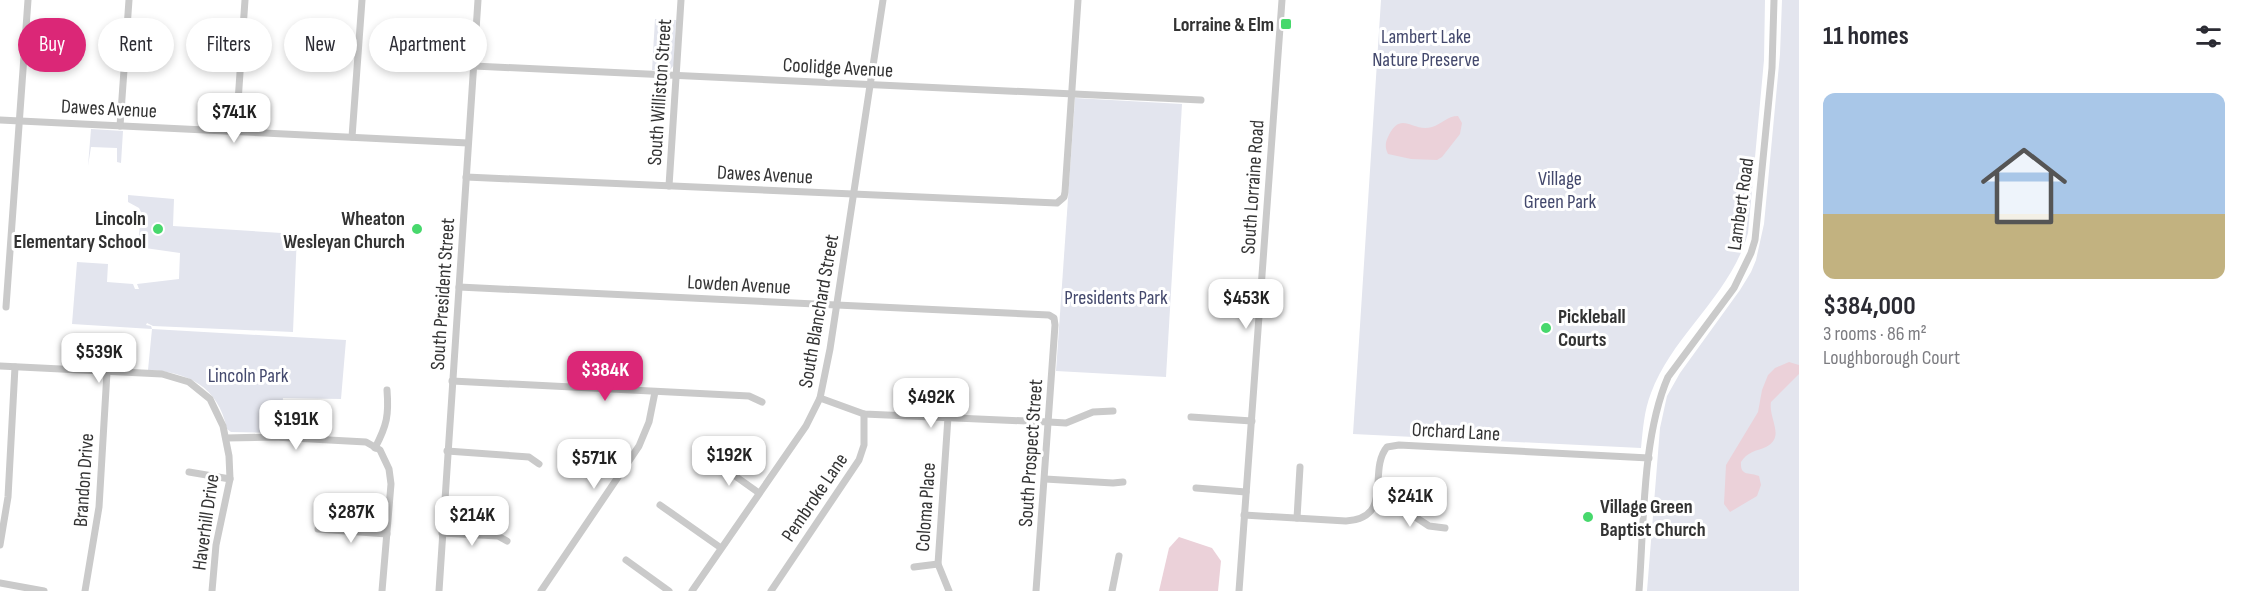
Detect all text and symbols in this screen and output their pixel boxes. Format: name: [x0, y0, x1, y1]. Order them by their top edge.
place label: Lorraine & Elm: [1173, 13, 1274, 37]
marker: Lorraine & Elm: [1279, 17, 1293, 31]
chip: Buy: [18, 18, 86, 72]
chip: Rent: [98, 18, 174, 72]
chip: Filters: [186, 18, 272, 72]
chip: New: [284, 18, 357, 72]
chip: Apartment: [369, 18, 487, 72]
street label: South Williston Street: [643, 18, 677, 166]
icon: filters: [2192, 20, 2225, 53]
text: 11 homes: [1823, 21, 1909, 52]
park label: Lambert Lake Nature Preserve: [1372, 25, 1480, 72]
street label: Coolidge Avenue: [782, 53, 894, 83]
pin: $741K: [192, 93, 276, 144]
street label: Dawes Avenue: [61, 95, 157, 123]
text: $741K: [211, 100, 257, 124]
street label: South Lorraine Road: [1236, 119, 1270, 255]
icon: home: [1970, 132, 2078, 240]
street label: Lambert Road: [1723, 156, 1759, 252]
street label: Dawes Avenue: [717, 161, 813, 189]
park label: Village Green Park: [1524, 167, 1597, 214]
place label: Lincoln Elementary School: [13, 207, 146, 254]
place label: Wheaton Wesleyan Church: [283, 207, 405, 254]
street label: South President Street: [426, 217, 460, 371]
marker: Lincoln Elementary School: [151, 222, 165, 236]
marker: Wheaton Wesleyan Church: [410, 222, 424, 236]
street label: South Blanchard Street: [794, 233, 844, 390]
street label: Lowden Avenue: [687, 270, 791, 300]
pin: $453K: [1204, 279, 1288, 330]
park label: Presidents Park: [1064, 286, 1168, 310]
text: $453K: [1222, 286, 1270, 310]
text: $384,000: [1823, 291, 1916, 322]
place label: Pickleball Courts: [1558, 305, 1626, 352]
marker: Pickleball Courts: [1539, 321, 1553, 335]
text: 3 rooms · 86 m²: [1823, 322, 1927, 346]
pin: $539K: [57, 333, 141, 384]
text: $539K: [75, 340, 123, 364]
text: Loughborough Court: [1823, 346, 1960, 370]
pin: $384K: [563, 351, 647, 402]
text: $384K: [581, 358, 629, 382]
park label: Lincoln Park: [208, 364, 289, 388]
pin: $492K: [889, 378, 973, 429]
street label: South Prospect Street: [1014, 378, 1048, 528]
text: $492K: [907, 385, 955, 409]
pin: $191K: [254, 400, 338, 451]
text: $191K: [273, 407, 319, 431]
street label: Orchard Lane: [1411, 418, 1501, 446]
street label: Brandon Drive: [69, 432, 99, 528]
pin: $192K: [687, 436, 771, 487]
pin: $571K: [552, 439, 636, 490]
text: $192K: [706, 443, 752, 467]
text: $571K: [571, 446, 617, 470]
street label: Pembroke Lane: [776, 449, 853, 546]
street label: Coloma Place: [911, 462, 941, 552]
street label: Haverhill Drive: [187, 472, 225, 572]
pin: $241K: [1368, 477, 1452, 528]
text: $241K: [1387, 484, 1433, 508]
pin: $287K: [309, 493, 393, 544]
place label: Village Green Baptist Church: [1600, 495, 1706, 542]
pin: $214K: [430, 496, 514, 547]
text: $287K: [327, 500, 375, 524]
text: $214K: [449, 503, 495, 527]
marker: Village Green Baptist Church: [1581, 510, 1595, 524]

